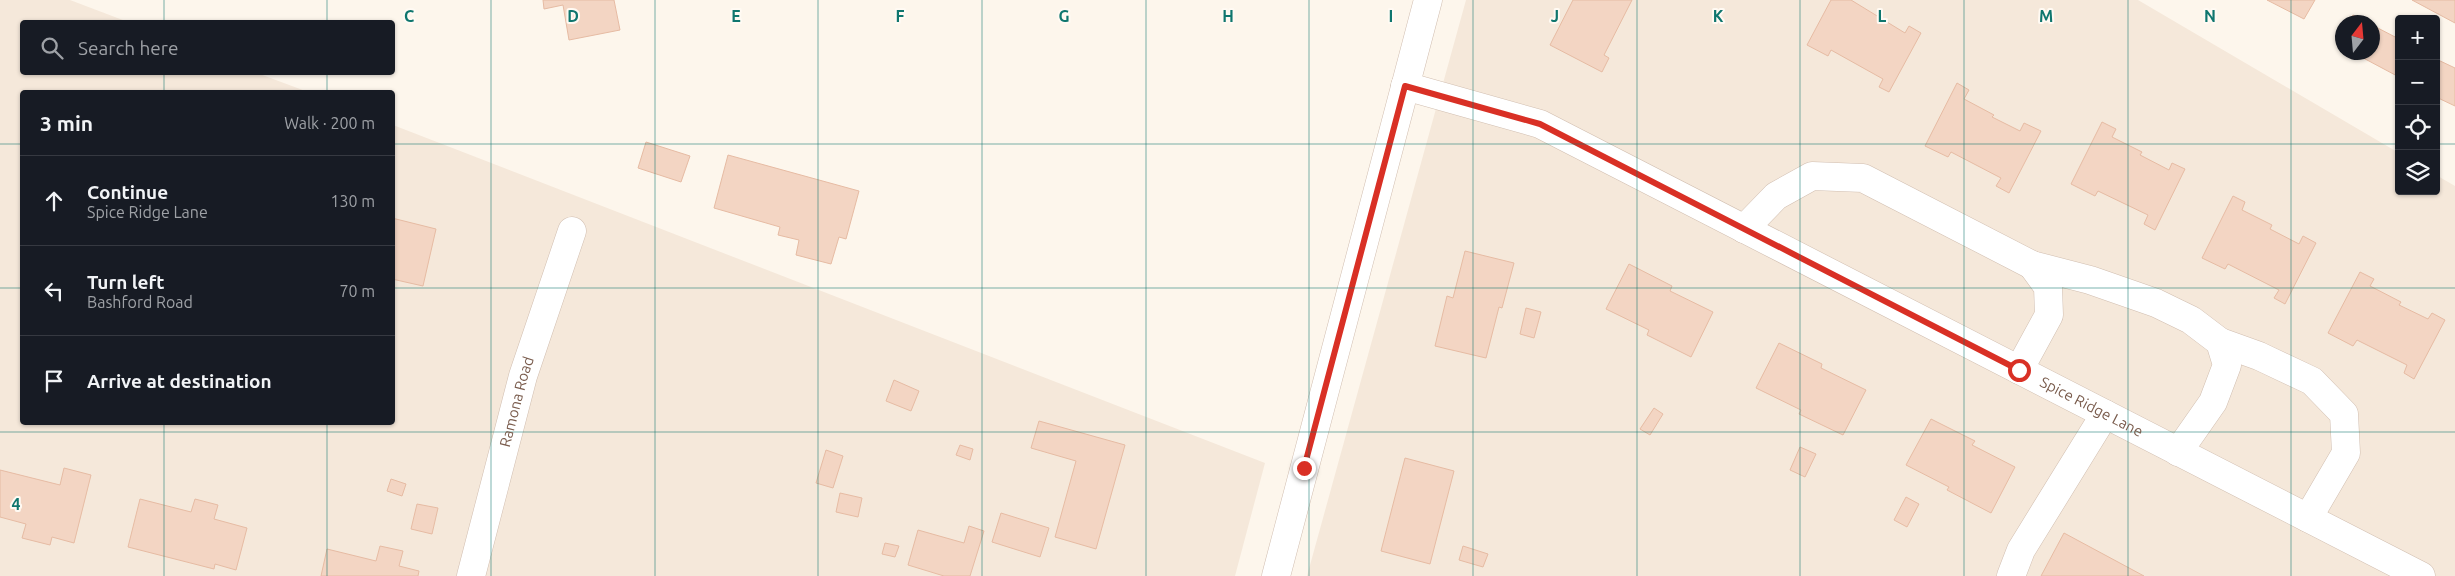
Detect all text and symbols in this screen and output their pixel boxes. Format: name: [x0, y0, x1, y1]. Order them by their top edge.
text: C: [404, 7, 414, 25]
text: D: [567, 7, 579, 25]
text: E: [731, 7, 741, 25]
text: F: [896, 7, 905, 25]
text: G: [1058, 7, 1070, 25]
text: H: [1222, 7, 1234, 25]
text: I: [1389, 7, 1393, 25]
text: J: [1551, 7, 1559, 25]
text: K: [1713, 7, 1724, 25]
text: L: [1878, 7, 1887, 25]
text: M: [2039, 7, 2053, 25]
text: N: [2204, 7, 2216, 25]
north arrow: [2335, 15, 2380, 60]
map controls: [2395, 15, 2440, 195]
button: +: [2395, 15, 2440, 60]
search box: [20, 20, 395, 75]
icon: search: [38, 34, 66, 62]
text: Search here: [78, 37, 178, 59]
button: −: [2395, 60, 2440, 105]
button: locate: [2395, 105, 2440, 150]
text: 3 min: [40, 111, 93, 135]
text: Walk · 200 m: [284, 114, 375, 132]
button: layers: [2395, 150, 2440, 195]
text: Continue: [87, 181, 168, 203]
icon: ahead: [40, 187, 68, 215]
text: 130 m: [330, 192, 375, 210]
text: Spice Ridge Lane: [87, 203, 208, 221]
text: Turn left: [87, 271, 165, 293]
icon: left: [40, 277, 68, 305]
text: 70 m: [339, 282, 375, 300]
text: Bashford Road: [87, 293, 193, 311]
street label: Ramona Road: [496, 354, 537, 449]
route start: [2008, 359, 2031, 382]
icon: arrive: [40, 367, 68, 395]
text: Arrive at destination: [87, 370, 272, 392]
street label: Spice Ridge Lane: [2037, 373, 2146, 440]
route end: [1293, 457, 1316, 480]
text: 4: [11, 495, 21, 513]

